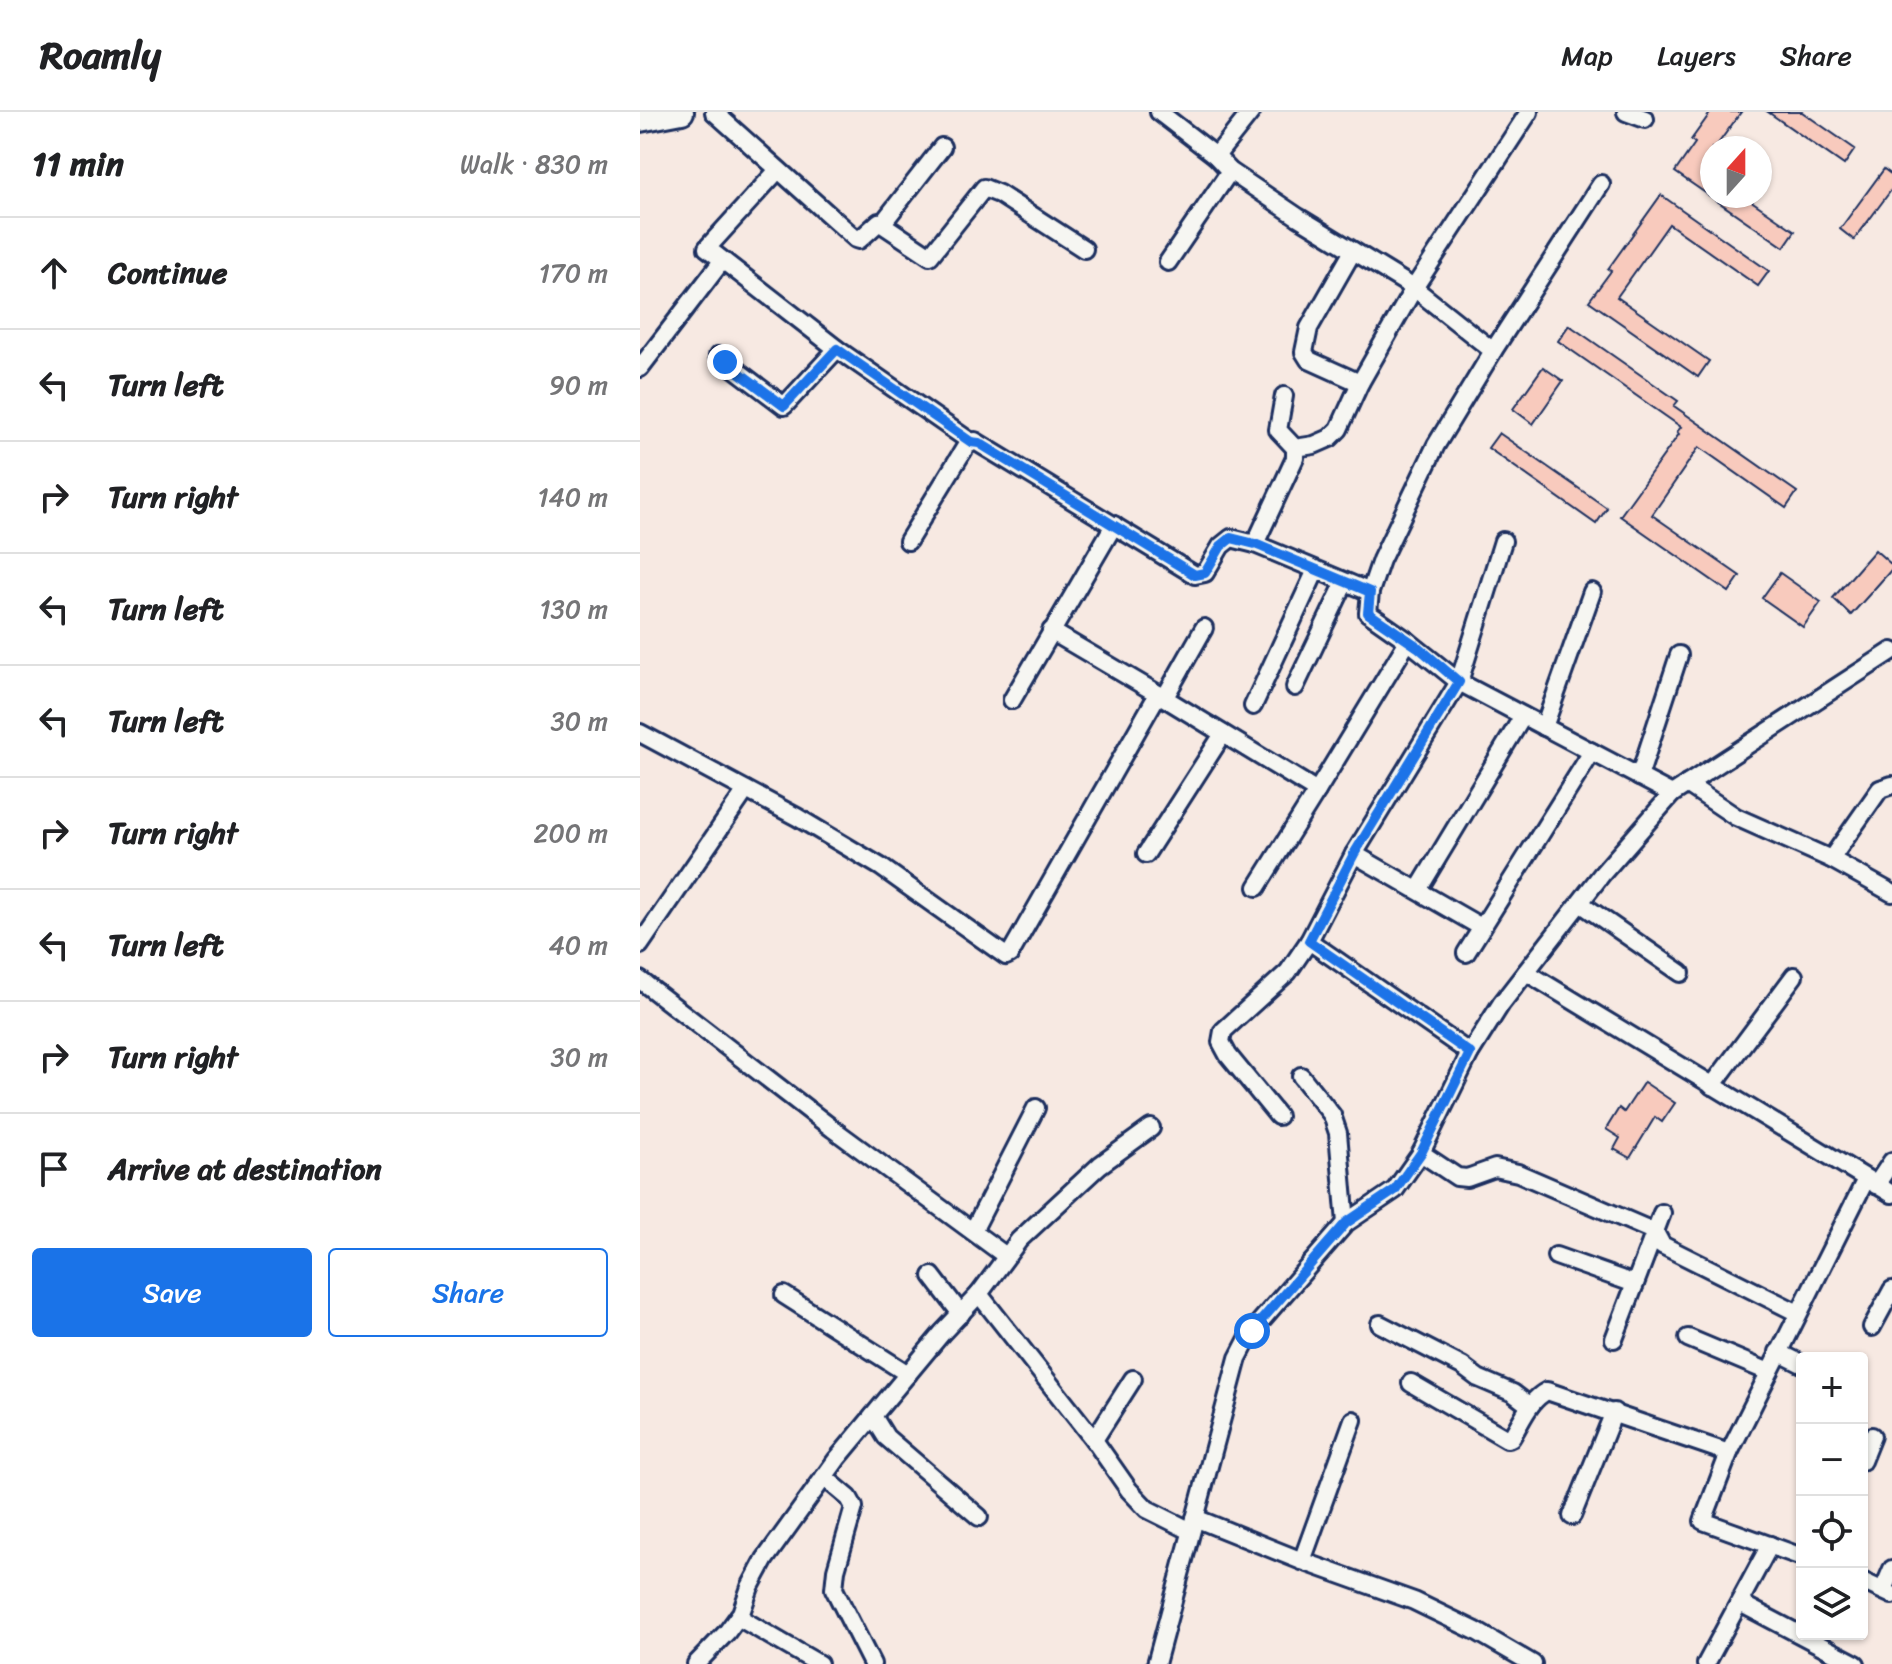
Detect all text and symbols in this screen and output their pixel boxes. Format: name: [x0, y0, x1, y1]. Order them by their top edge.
text: Roamly: [40, 22, 161, 89]
text: Map: [1561, 31, 1613, 80]
text: Layers: [1657, 31, 1736, 80]
text: Share: [1780, 31, 1852, 80]
text: 11 min: [32, 134, 124, 194]
north arrow: [1700, 136, 1772, 208]
text: Walk · 830 m: [460, 141, 608, 187]
text: Continue: [108, 246, 227, 300]
text: 170 m: [539, 250, 608, 296]
icon: ahead: [32, 251, 76, 295]
route end: [707, 344, 743, 380]
text: Turn left: [108, 358, 224, 412]
text: 90 m: [549, 362, 608, 408]
icon: left: [32, 363, 76, 407]
text: Turn right: [108, 470, 238, 524]
text: 140 m: [537, 474, 608, 520]
icon: right: [32, 475, 76, 519]
text: Turn left: [108, 582, 224, 636]
text: 130 m: [539, 586, 608, 632]
icon: left: [32, 587, 76, 631]
text: Turn left: [108, 694, 224, 748]
text: 30 m: [551, 698, 608, 744]
icon: left: [32, 699, 76, 743]
text: Turn right: [108, 806, 238, 860]
text: 200 m: [533, 810, 608, 856]
icon: right: [32, 811, 76, 855]
text: Turn left: [108, 918, 224, 972]
text: 40 m: [549, 922, 608, 968]
icon: left: [32, 923, 76, 967]
text: Turn right: [108, 1030, 238, 1084]
text: 30 m: [551, 1034, 608, 1080]
icon: right: [32, 1035, 76, 1079]
text: Arrive at destination: [108, 1142, 382, 1196]
icon: arrive: [32, 1147, 76, 1191]
button: Save: [32, 1248, 312, 1337]
button: Share: [328, 1248, 608, 1337]
route start: [1234, 1313, 1270, 1349]
map controls: [1796, 1352, 1868, 1640]
button: +: [1796, 1352, 1868, 1424]
button: −: [1796, 1424, 1868, 1496]
button: locate: [1796, 1496, 1868, 1568]
button: layers: [1796, 1568, 1868, 1640]

